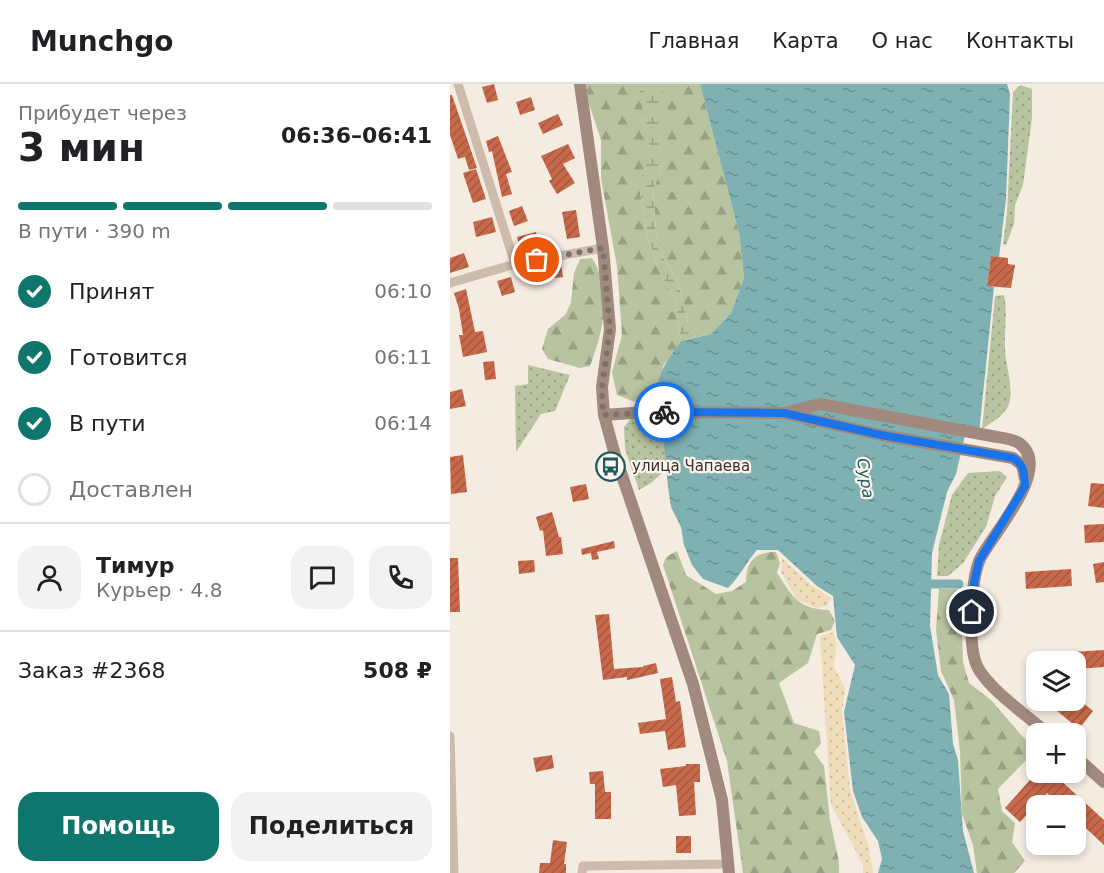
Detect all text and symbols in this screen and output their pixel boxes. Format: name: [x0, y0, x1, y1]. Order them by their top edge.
text: Munchgo: [30, 25, 174, 58]
text: Главная: [649, 29, 739, 53]
text: Карта: [772, 29, 839, 53]
text: О нас: [872, 29, 933, 53]
text: Контакты: [966, 29, 1074, 53]
text: Прибудет через: [18, 101, 187, 125]
text: 06:36–06:41: [281, 123, 432, 148]
text: 3 мин: [18, 125, 145, 170]
text: В пути · 390 m: [18, 219, 171, 243]
pin: [511, 234, 562, 285]
icon: bag: [520, 243, 553, 276]
icon: check: [18, 275, 51, 308]
text: Принят: [69, 279, 154, 304]
text: 06:10: [374, 279, 432, 303]
icon: check: [18, 341, 51, 374]
text: Готовится: [69, 345, 188, 370]
text: 06:11: [374, 345, 432, 369]
courier: [634, 382, 694, 442]
icon: bike: [648, 396, 681, 429]
icon: check: [18, 407, 51, 440]
text: В пути: [69, 411, 146, 436]
text: 06:14: [374, 411, 432, 435]
bus stop icon: улица Чапаева: [595, 450, 627, 482]
place label: улица Чапаева: [632, 457, 750, 475]
water label: Сура: [853, 457, 878, 500]
text: Доставлен: [69, 477, 193, 502]
button: person: [18, 546, 81, 609]
button: chat: [291, 546, 354, 609]
button: phone: [369, 546, 432, 609]
text: Тимур: [96, 553, 175, 578]
text: Курьер · 4.8: [96, 578, 222, 602]
pin: [946, 586, 997, 637]
icon: home: [955, 595, 988, 628]
map controls: [1026, 651, 1086, 855]
button: layers: [1026, 651, 1086, 711]
text: Заказ #2368: [18, 658, 165, 683]
text: 508 ₽: [363, 658, 432, 683]
button: +: [1026, 723, 1086, 783]
button: Помощь: [18, 792, 219, 861]
button: Поделиться: [231, 792, 432, 861]
button: −: [1026, 795, 1086, 855]

